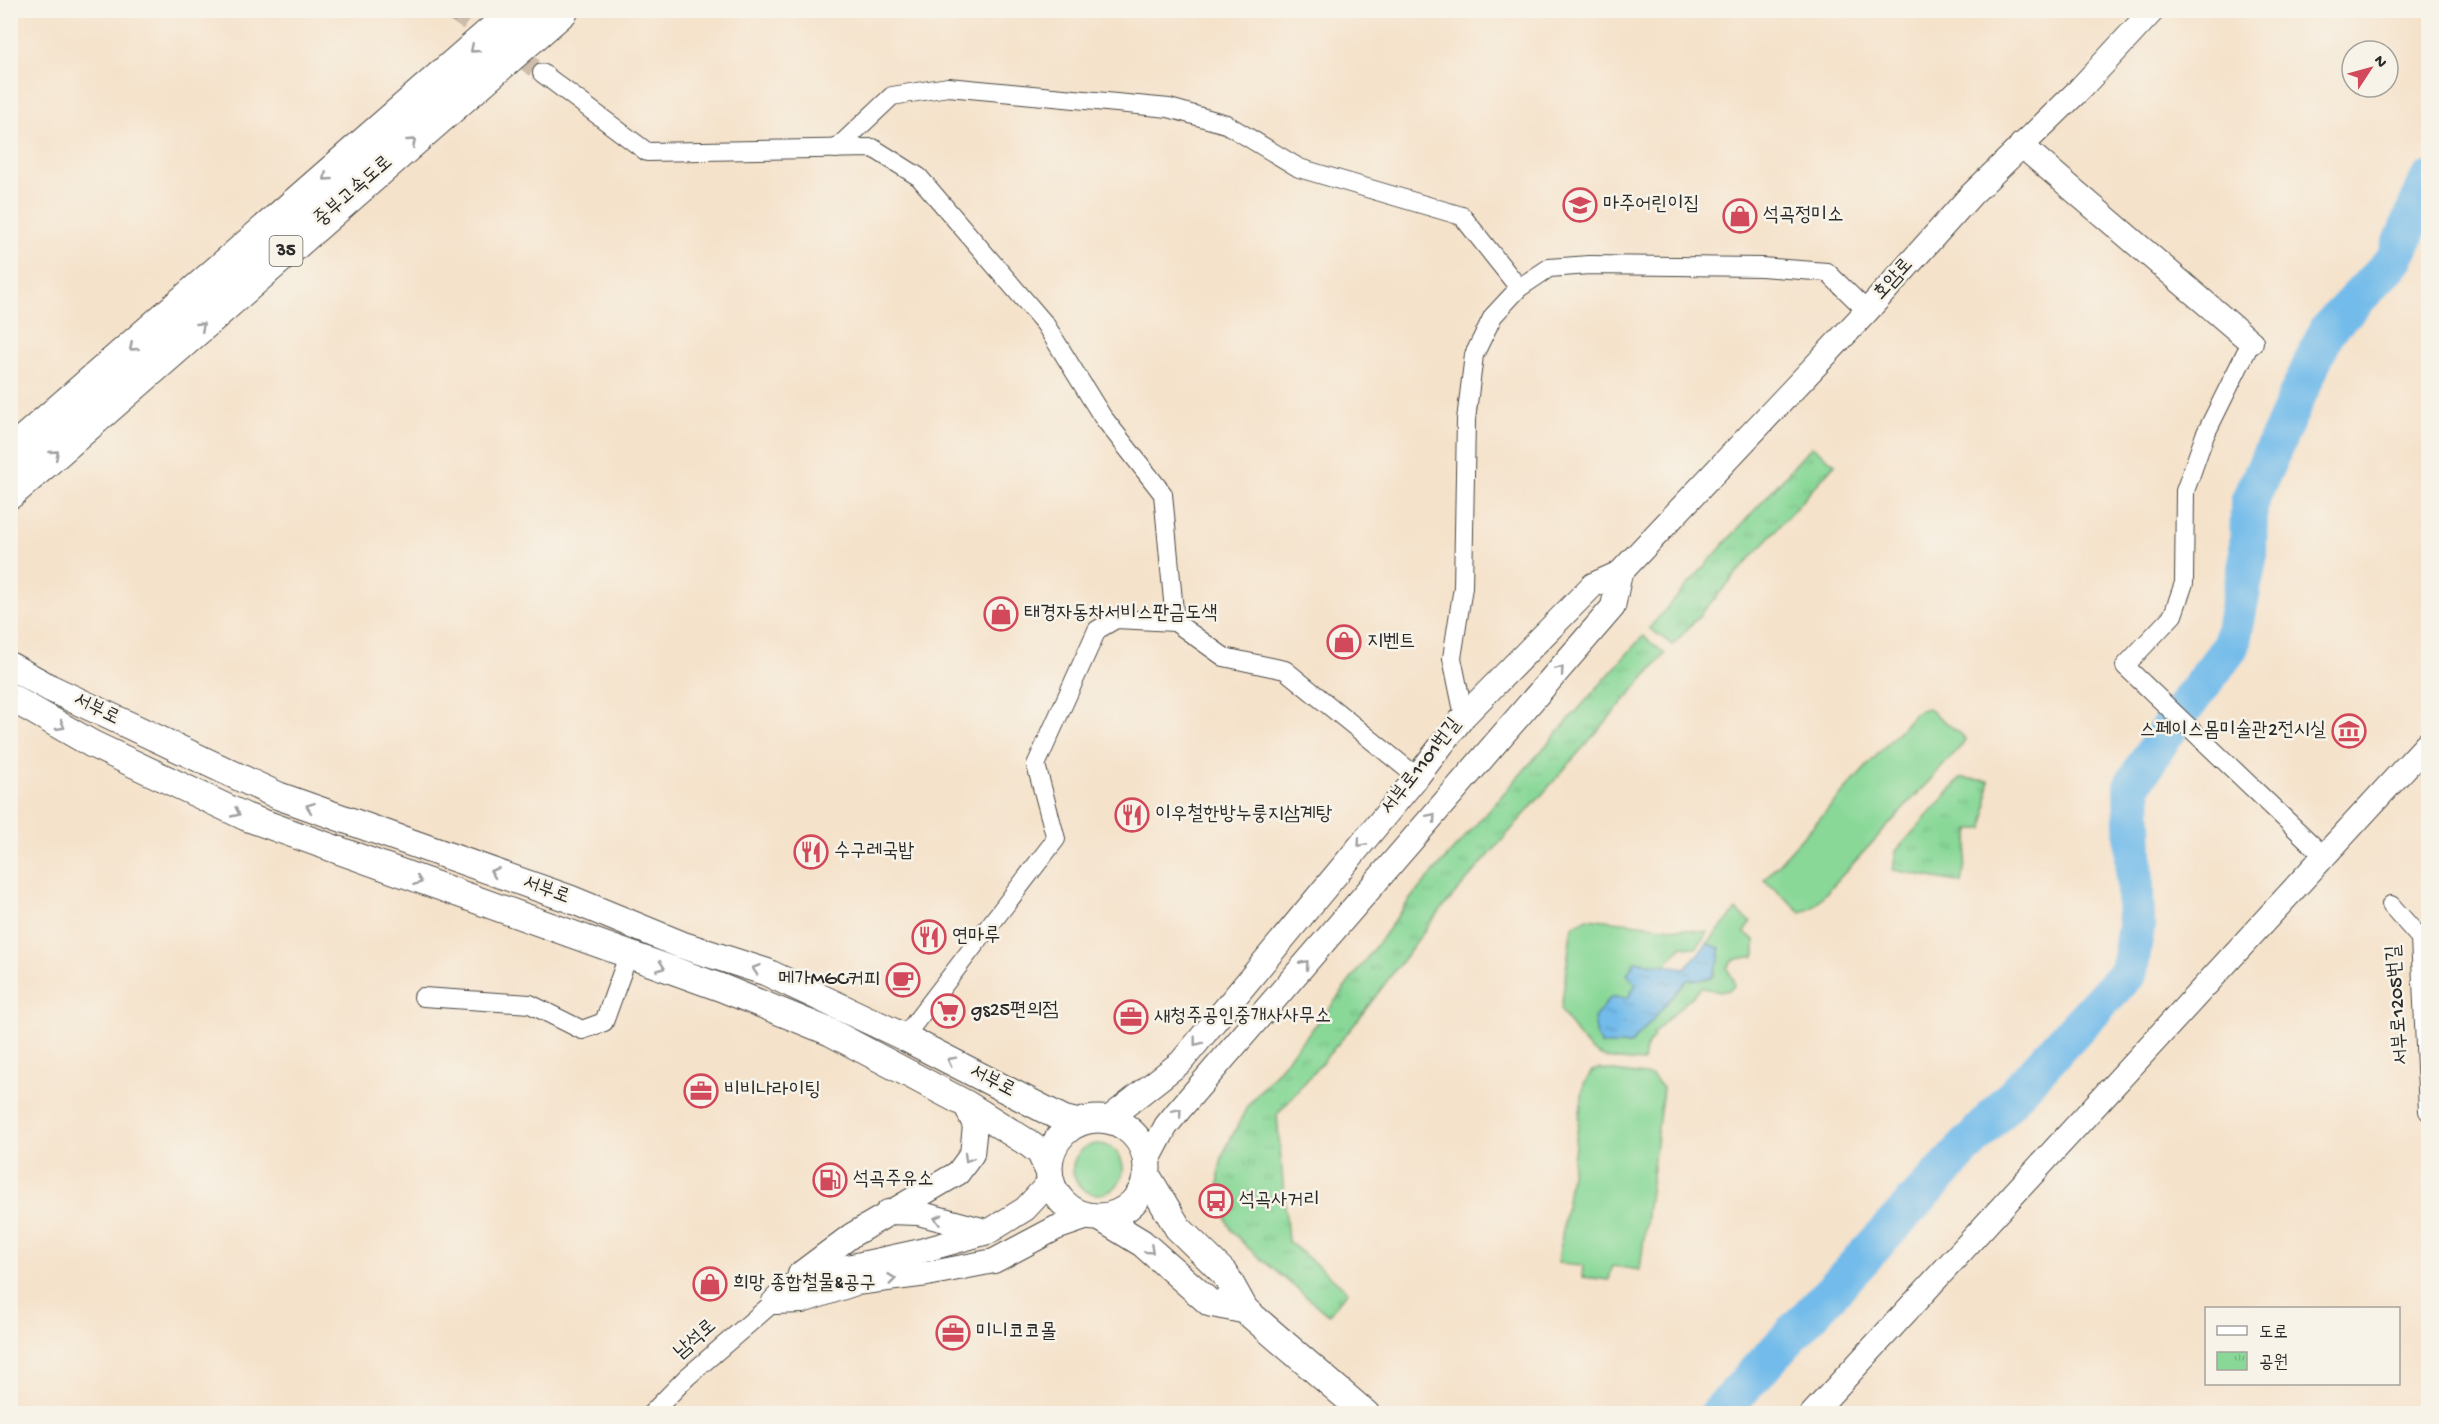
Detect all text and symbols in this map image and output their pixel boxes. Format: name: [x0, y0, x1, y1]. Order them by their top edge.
north arrow: [2340, 39, 2400, 99]
one-way arrow: [470, 42, 481, 53]
text: N: [2369, 52, 2390, 72]
one-way arrow: [405, 138, 415, 149]
street label: 중부고속도로: [309, 151, 398, 232]
one-way arrow: [323, 170, 334, 181]
school or university icon: 마주어린이집: [1562, 187, 1598, 223]
place label: 마주어린이집: [1603, 194, 1700, 217]
shop icon: 석곡정미소: [1722, 198, 1758, 234]
place label: 석곡정미소: [1763, 205, 1843, 228]
road number: 35: [270, 236, 302, 266]
street label: 호암로: [1869, 254, 1919, 306]
one-way arrow: [195, 322, 205, 333]
one-way arrow: [129, 340, 140, 351]
one-way arrow: [48, 450, 58, 461]
shop icon: 태경자동차서비스판금도색: [983, 596, 1019, 632]
place label: 태경자동차서비스판금도색: [1024, 603, 1217, 626]
shop icon: 지벤트: [1326, 624, 1362, 660]
place label: 지벤트: [1367, 631, 1415, 654]
one-way arrow: [1553, 666, 1564, 677]
street label: 서부로: [69, 689, 123, 731]
museum icon: 스페이스몸미술관2전시실: [2331, 713, 2367, 749]
street label: 서부로1101번길: [1377, 714, 1467, 820]
one-way arrow: [55, 719, 65, 731]
place label: 스페이스몸미술관2전시실: [2139, 719, 2326, 743]
restaurant icon: 이우철한방누룽지삼계탕: [1114, 797, 1150, 833]
one-way arrow: [305, 802, 316, 815]
place label: 이우철한방누룽지삼계탕: [1155, 803, 1332, 827]
one-way arrow: [229, 805, 240, 817]
one-way arrow: [1425, 813, 1436, 824]
restaurant icon: 수구레국밥: [793, 834, 829, 870]
one-way arrow: [1358, 836, 1369, 847]
place label: 수구레국밥: [834, 841, 914, 864]
one-way arrow: [489, 867, 500, 880]
street label: 서부로: [519, 872, 573, 910]
one-way arrow: [412, 874, 423, 886]
restaurant icon: 연마루: [911, 919, 947, 955]
place label: 연마루: [952, 926, 1000, 949]
street label: 서부로1205번길: [2383, 944, 2415, 1066]
one-way arrow: [656, 960, 666, 972]
one-way arrow: [1297, 960, 1308, 971]
cafe icon: 메가MGC커피: [885, 962, 921, 998]
one-way arrow: [751, 964, 762, 976]
place label: 메가MGC커피: [778, 969, 880, 992]
supermarket icon: gs25편의점: [930, 993, 966, 1029]
office icon: 새청주공인중개사사무소: [1113, 999, 1149, 1035]
place label: gs25편의점: [971, 1000, 1058, 1023]
place label: 새청주공인중개사사무소: [1154, 1006, 1331, 1029]
one-way arrow: [1193, 1035, 1204, 1046]
one-way arrow: [946, 1057, 957, 1068]
street label: 서부로: [965, 1061, 1019, 1103]
office icon: 비비나라이팅: [683, 1073, 719, 1109]
place label: 비비나라이팅: [724, 1080, 821, 1103]
one-way arrow: [1170, 1108, 1181, 1119]
one-way arrow: [964, 1152, 975, 1162]
fuel station icon: 석곡주유소: [812, 1162, 848, 1198]
place label: 석곡주유소: [853, 1169, 933, 1192]
bus stop icon: 석곡사거리: [1198, 1183, 1234, 1219]
place label: 석곡사거리: [1239, 1190, 1319, 1213]
one-way arrow: [934, 1214, 944, 1226]
one-way arrow: [1143, 1243, 1154, 1254]
shop icon: 희망 종합철물&공구: [692, 1266, 728, 1302]
place label: 희망 종합철물&공구: [733, 1272, 876, 1296]
one-way arrow: [887, 1273, 896, 1286]
legend: [2205, 1307, 2400, 1385]
street label: 남석로: [670, 1315, 722, 1365]
office icon: 미니코코몰: [935, 1315, 971, 1351]
place label: 미니코코몰: [976, 1322, 1056, 1345]
text: 도로: [2259, 1323, 2288, 1344]
text: 공원: [2259, 1353, 2288, 1374]

